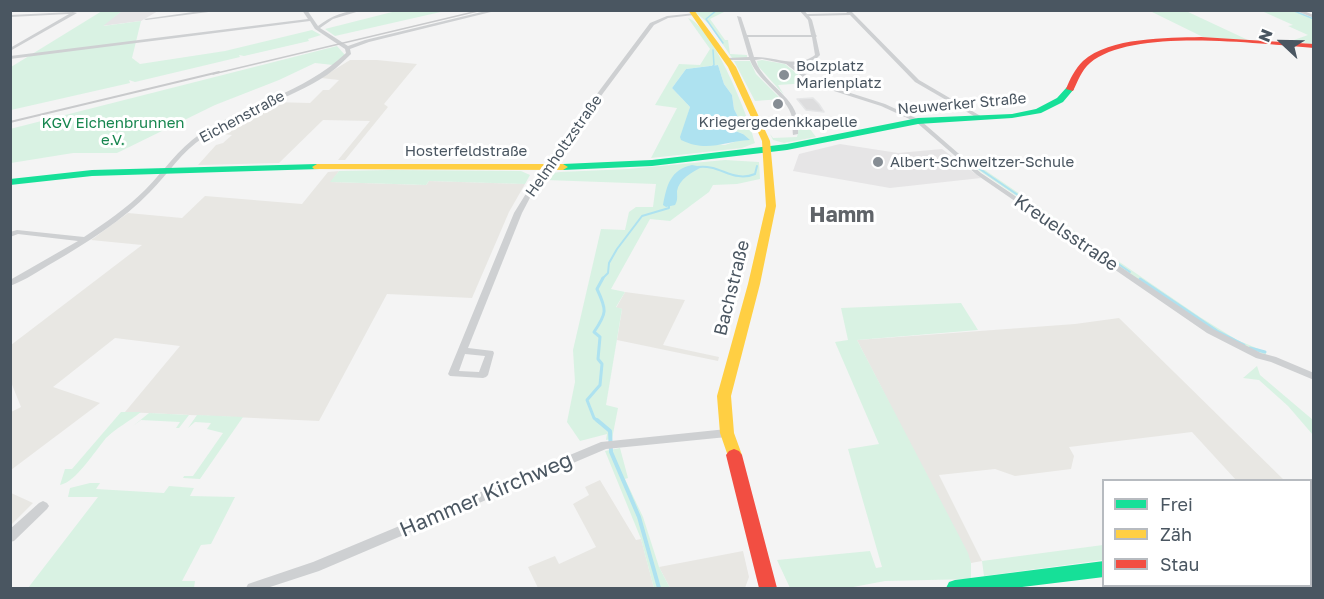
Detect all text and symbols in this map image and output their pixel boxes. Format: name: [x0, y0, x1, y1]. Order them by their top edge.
north arrow: [1252, 12, 1312, 72]
text: N: [1254, 26, 1277, 45]
place label: Bolzplatz Marienplatz: [796, 57, 881, 92]
marker: Bolzplatz Marienplatz: [777, 68, 791, 82]
street label: Eichenstraße: [196, 87, 288, 147]
street label: Neuwerker Straße: [897, 89, 1027, 119]
street label: Helmholtzstraße: [522, 92, 606, 200]
marker: Kriegergedenkkapelle: [771, 97, 785, 111]
place label: Kriegergedenkkapelle: [699, 113, 857, 131]
park label: KGV Eichenbrunnen e.V.: [41, 114, 185, 149]
street label: Hosterfeldstraße: [405, 142, 527, 160]
place label: Albert-Schweitzer-Schule: [890, 153, 1074, 171]
marker: Albert-Schweitzer-Schule: [871, 155, 885, 169]
street label: Kreuelsstraße: [1010, 190, 1122, 276]
district label: Hamm: [810, 202, 874, 228]
street label: Bachstraße: [710, 238, 754, 338]
street label: Hammer Kirchweg: [396, 447, 576, 543]
legend: [1102, 479, 1312, 587]
text: Frei: [1160, 493, 1193, 515]
text: Zäh: [1160, 523, 1192, 545]
text: Stau: [1160, 553, 1199, 575]

